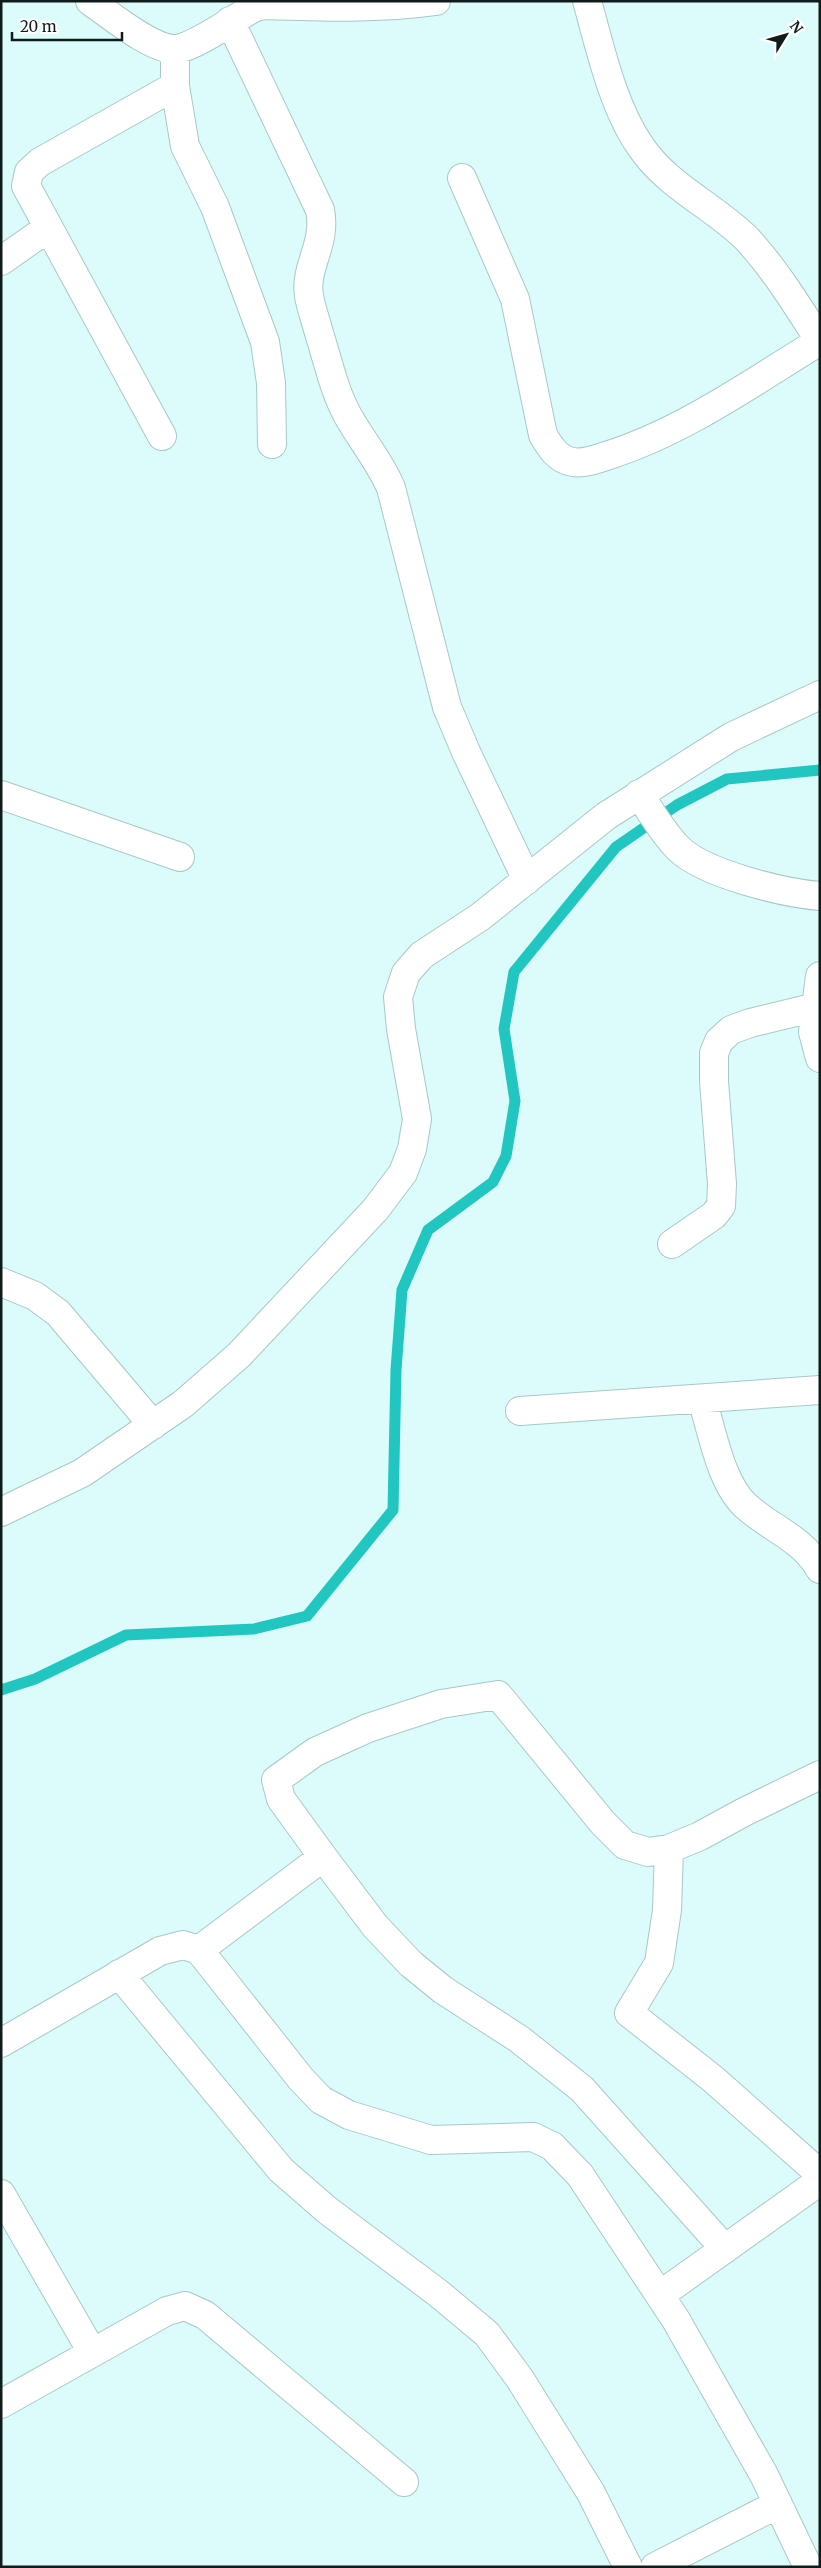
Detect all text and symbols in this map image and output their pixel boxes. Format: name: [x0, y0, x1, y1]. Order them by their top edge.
scale bar: [12, 10, 122, 42]
north arrow: [761, 10, 811, 60]
text: 20 m: [20, 17, 57, 36]
text: N: [786, 17, 807, 37]

